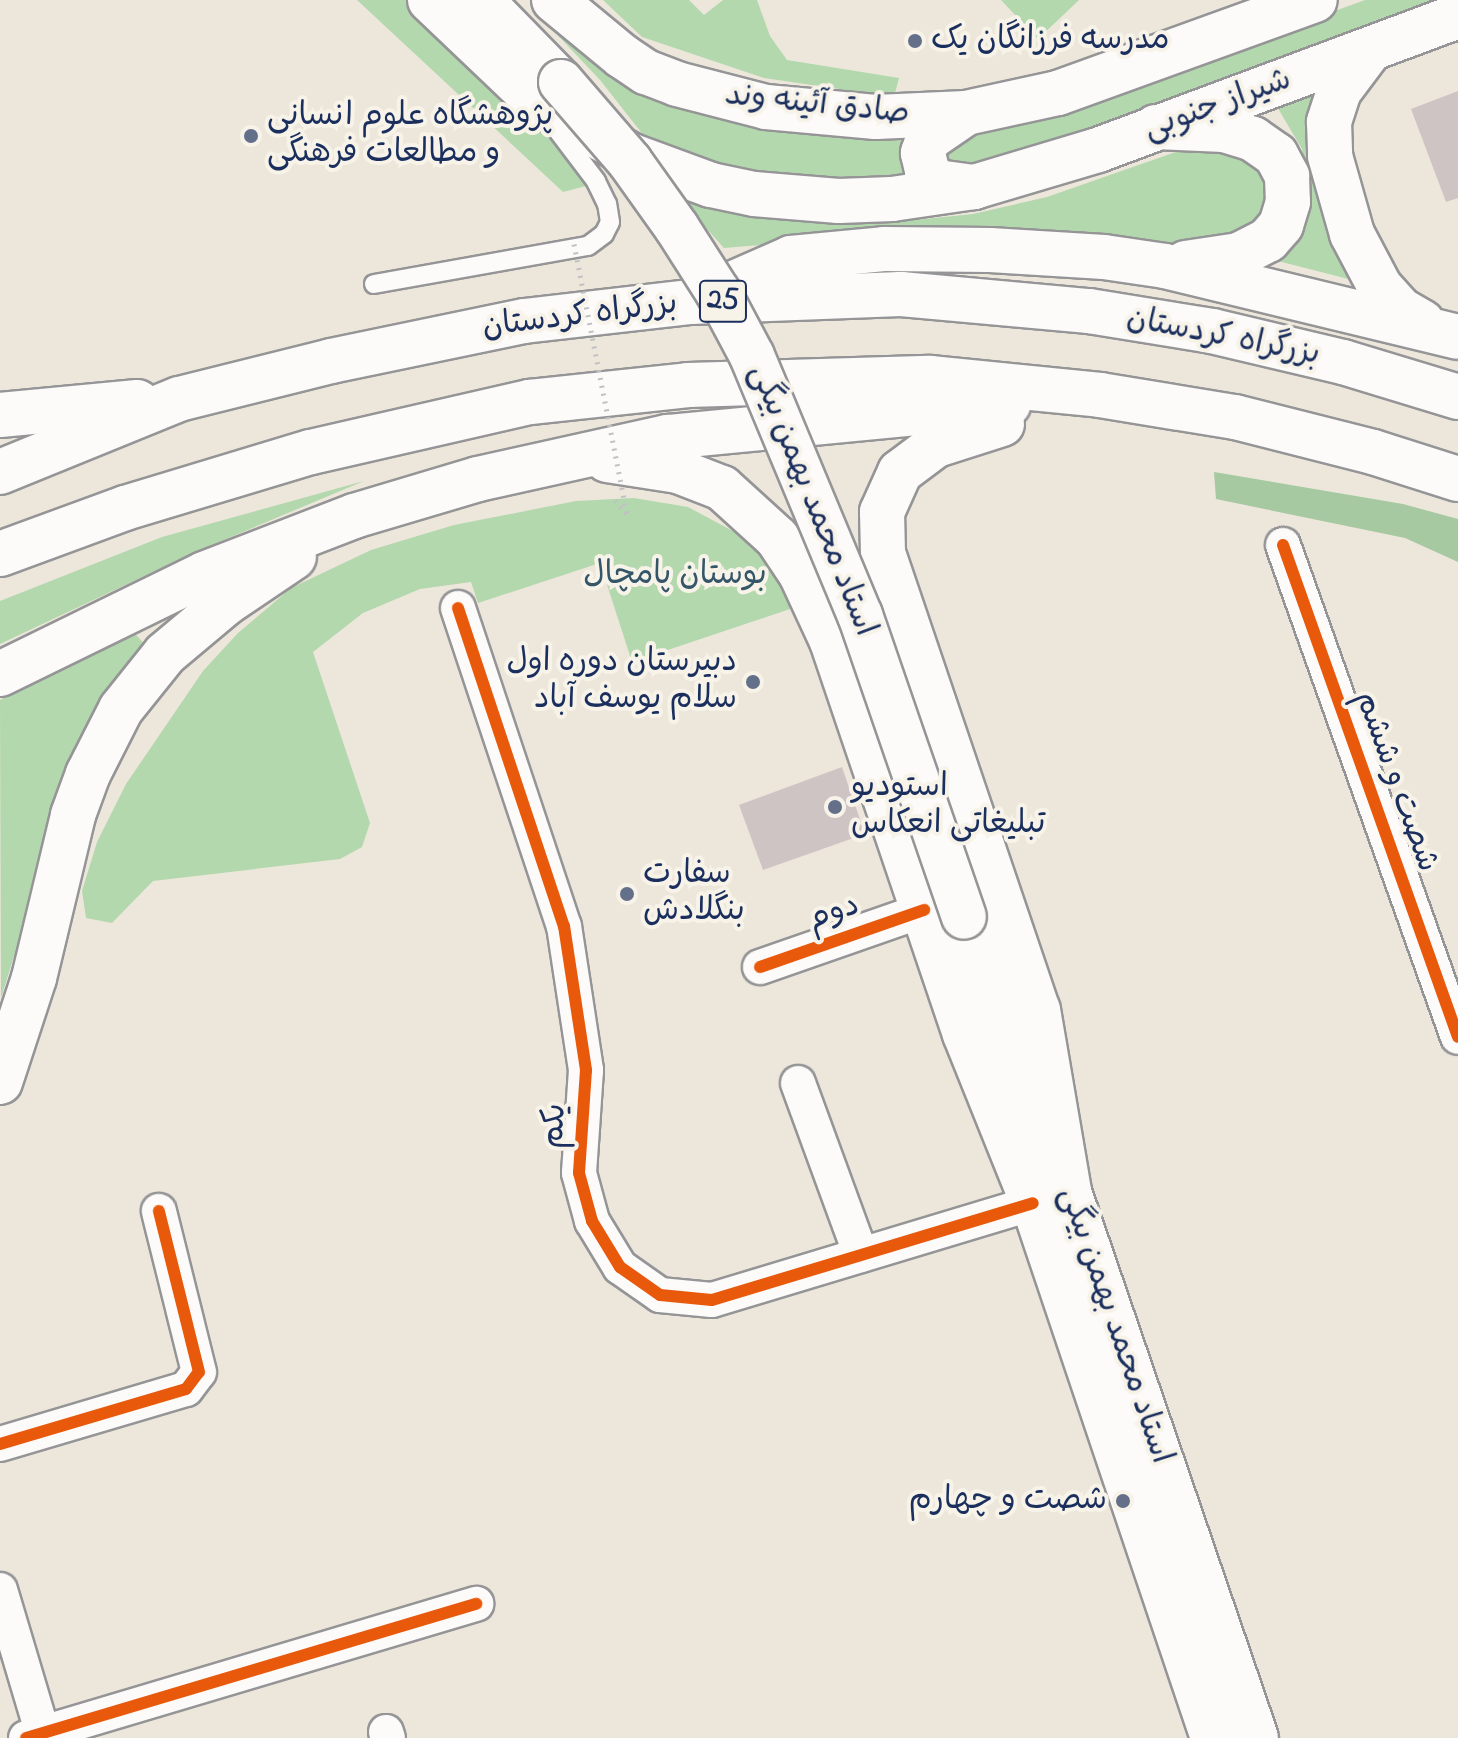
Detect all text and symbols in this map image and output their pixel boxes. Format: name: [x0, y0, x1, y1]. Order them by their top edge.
place label: مدرسه فرزانگان یک: [931, 22, 1170, 60]
marker: مدرسه فرزانگان یک: [906, 32, 924, 50]
street label: شیراز جنوبی: [1139, 62, 1297, 150]
street label: صادق آئینه وند: [723, 77, 911, 135]
place label: پژوهشگاه علوم انسانی و مطالعات فرهنگی: [267, 99, 553, 174]
marker: پژوهشگاه علوم انسانی و مطالعات فرهنگی: [242, 127, 260, 145]
road number: 25: [697, 275, 749, 327]
street label: بزرگراه کردستان: [480, 286, 680, 348]
street label: بزرگراه کردستان: [1123, 300, 1323, 376]
street label: استاد محمد بهمن بیگی: [739, 360, 883, 642]
park label: بوستان پامچال: [583, 557, 767, 595]
place label: دبیرستان دوره اول سلام یوسف آباد: [506, 645, 737, 720]
marker: دبیرستان دوره اول سلام یوسف آباد: [744, 673, 762, 691]
street label: شصت و ششم: [1345, 686, 1445, 878]
place label: استودیو تبلیغاتی انعکاس: [851, 770, 1046, 845]
marker: استودیو تبلیغاتی انعکاس: [826, 798, 844, 816]
place label: سفارت بنگلادش: [643, 857, 745, 932]
marker: سفارت بنگلادش: [618, 885, 636, 903]
street label: دوم: [803, 887, 865, 941]
street label: یکم: [535, 1102, 577, 1150]
street label: استاد محمد بهمن بیگی: [1049, 1183, 1179, 1469]
place label: شصت و چهارم: [908, 1482, 1107, 1520]
marker: شصت و چهارم: [1114, 1492, 1132, 1510]

